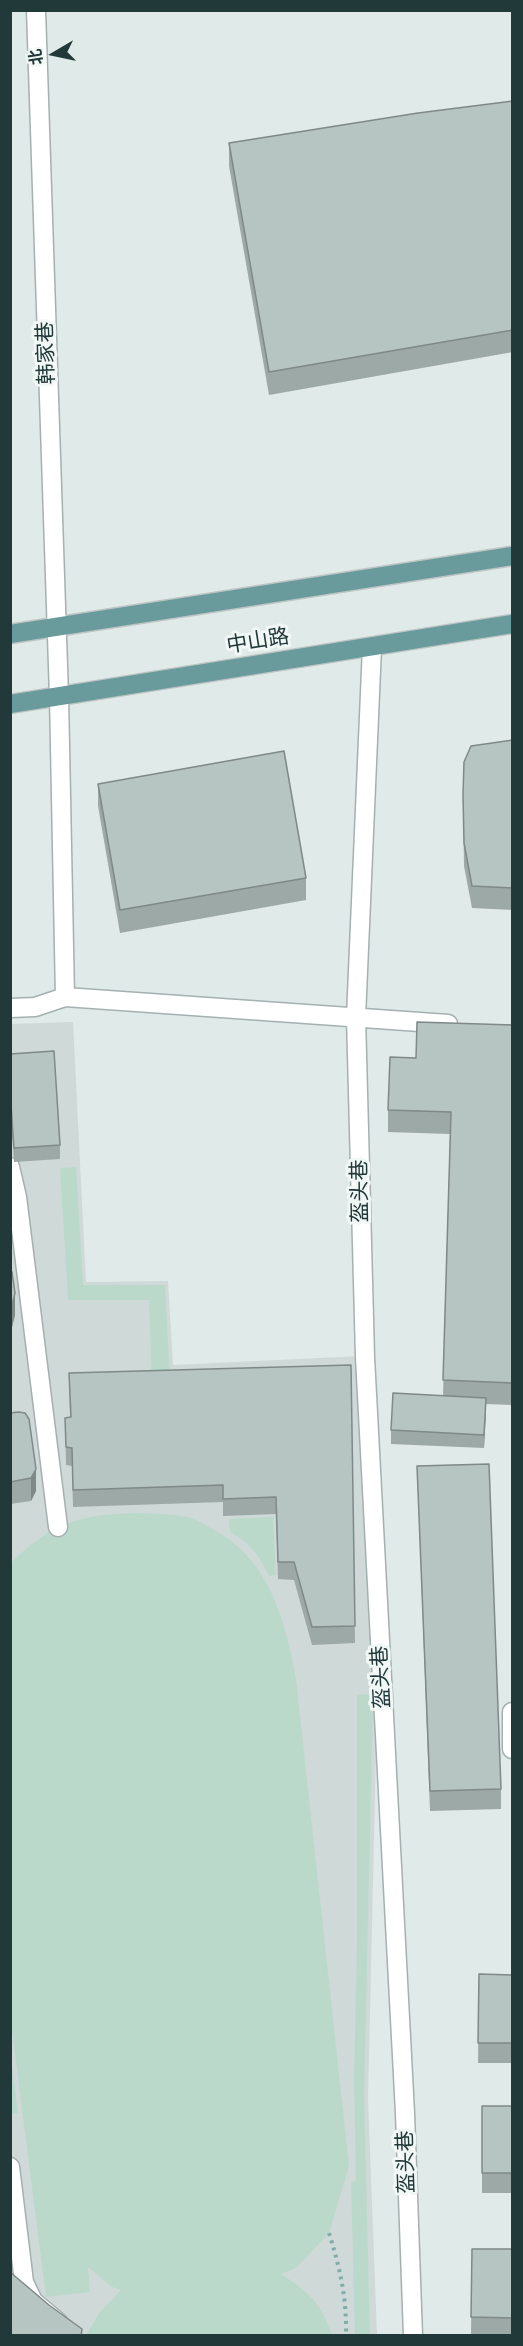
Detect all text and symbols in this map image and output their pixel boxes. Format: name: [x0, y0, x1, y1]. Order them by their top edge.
north arrow: [24, 24, 84, 84]
text: 北: [25, 47, 47, 66]
street label: 韩家巷: [33, 321, 61, 385]
street label: 中山路: [225, 625, 291, 659]
street label: 盔头巷: [348, 1159, 374, 1223]
street label: 盔头巷: [368, 1645, 396, 1709]
street label: 盔头巷: [393, 2130, 421, 2194]

